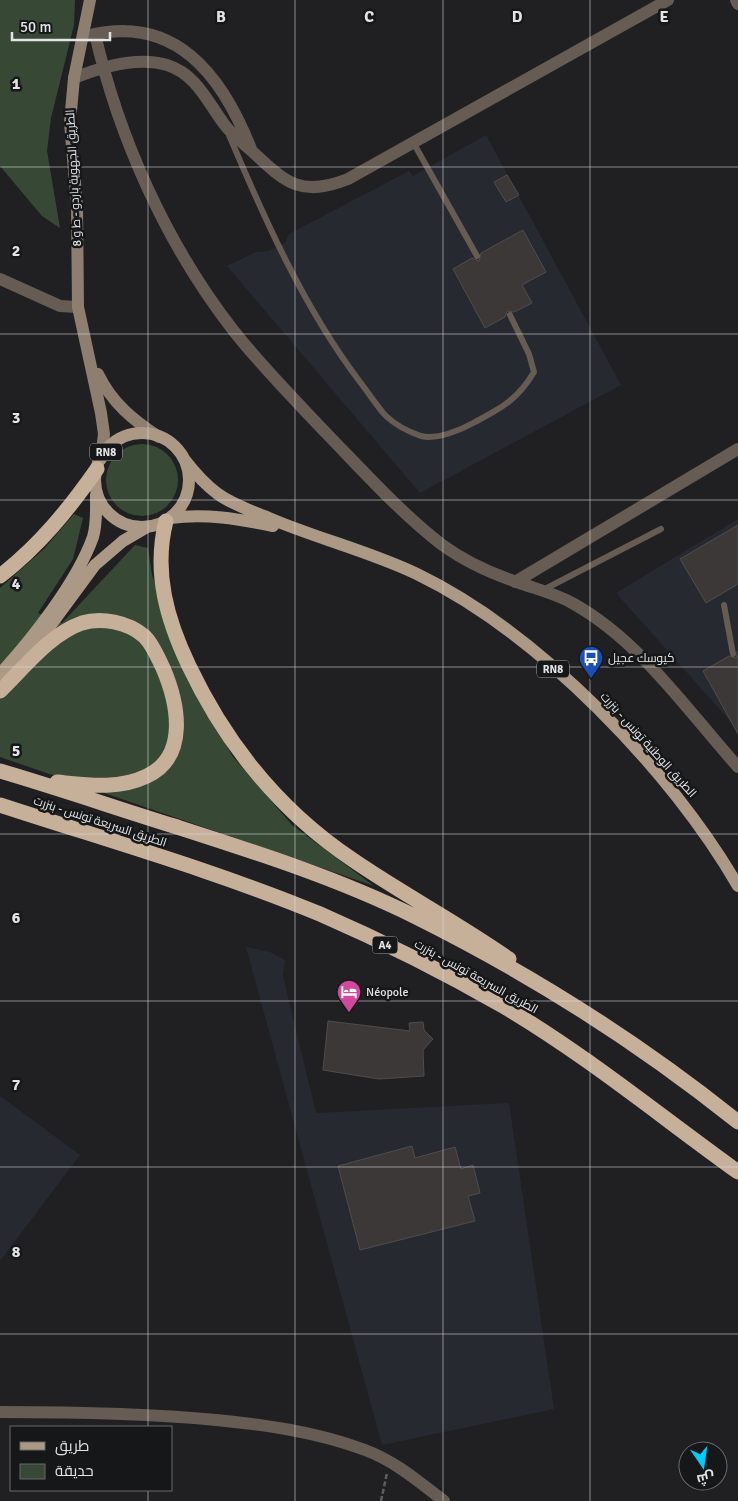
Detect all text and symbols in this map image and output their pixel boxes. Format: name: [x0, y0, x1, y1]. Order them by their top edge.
text: B: [216, 7, 226, 27]
text: C: [364, 7, 374, 27]
text: D: [512, 7, 523, 27]
text: E: [659, 7, 669, 27]
scale bar: [12, 10, 110, 42]
text: 50 m: [20, 18, 51, 36]
text: 1: [12, 74, 21, 94]
street label: الطريق الجهوية باردو - ط و 8: [63, 109, 85, 247]
text: 2: [12, 241, 20, 261]
text: 3: [12, 408, 20, 428]
road number: RN8: [90, 444, 122, 461]
text: 4: [12, 574, 21, 594]
bus stop icon: كيوسك عجيل: [578, 645, 604, 679]
place label: كيوسك عجيل: [608, 651, 675, 666]
road number: RN8: [537, 661, 569, 678]
street label: الطريق الوطنية تونس - بنزرت: [597, 689, 699, 801]
text: 5: [12, 741, 20, 761]
street label: الطريق السريعة تونس - بنزرت: [32, 793, 168, 851]
text: 6: [12, 908, 21, 928]
road number: A4: [372, 936, 398, 954]
street label: الطريق السريعة تونس - بنزرت: [412, 937, 540, 1017]
hotel icon: Néopole: [336, 979, 362, 1013]
place label: Néopole: [366, 985, 408, 1000]
text: 7: [12, 1075, 21, 1095]
text: 8: [12, 1242, 21, 1262]
legend: [10, 1426, 172, 1491]
text: طريق: [55, 1437, 89, 1456]
north arrow: [678, 1441, 728, 1491]
text: حديقة: [55, 1462, 94, 1480]
text: ش: [695, 1468, 716, 1488]

